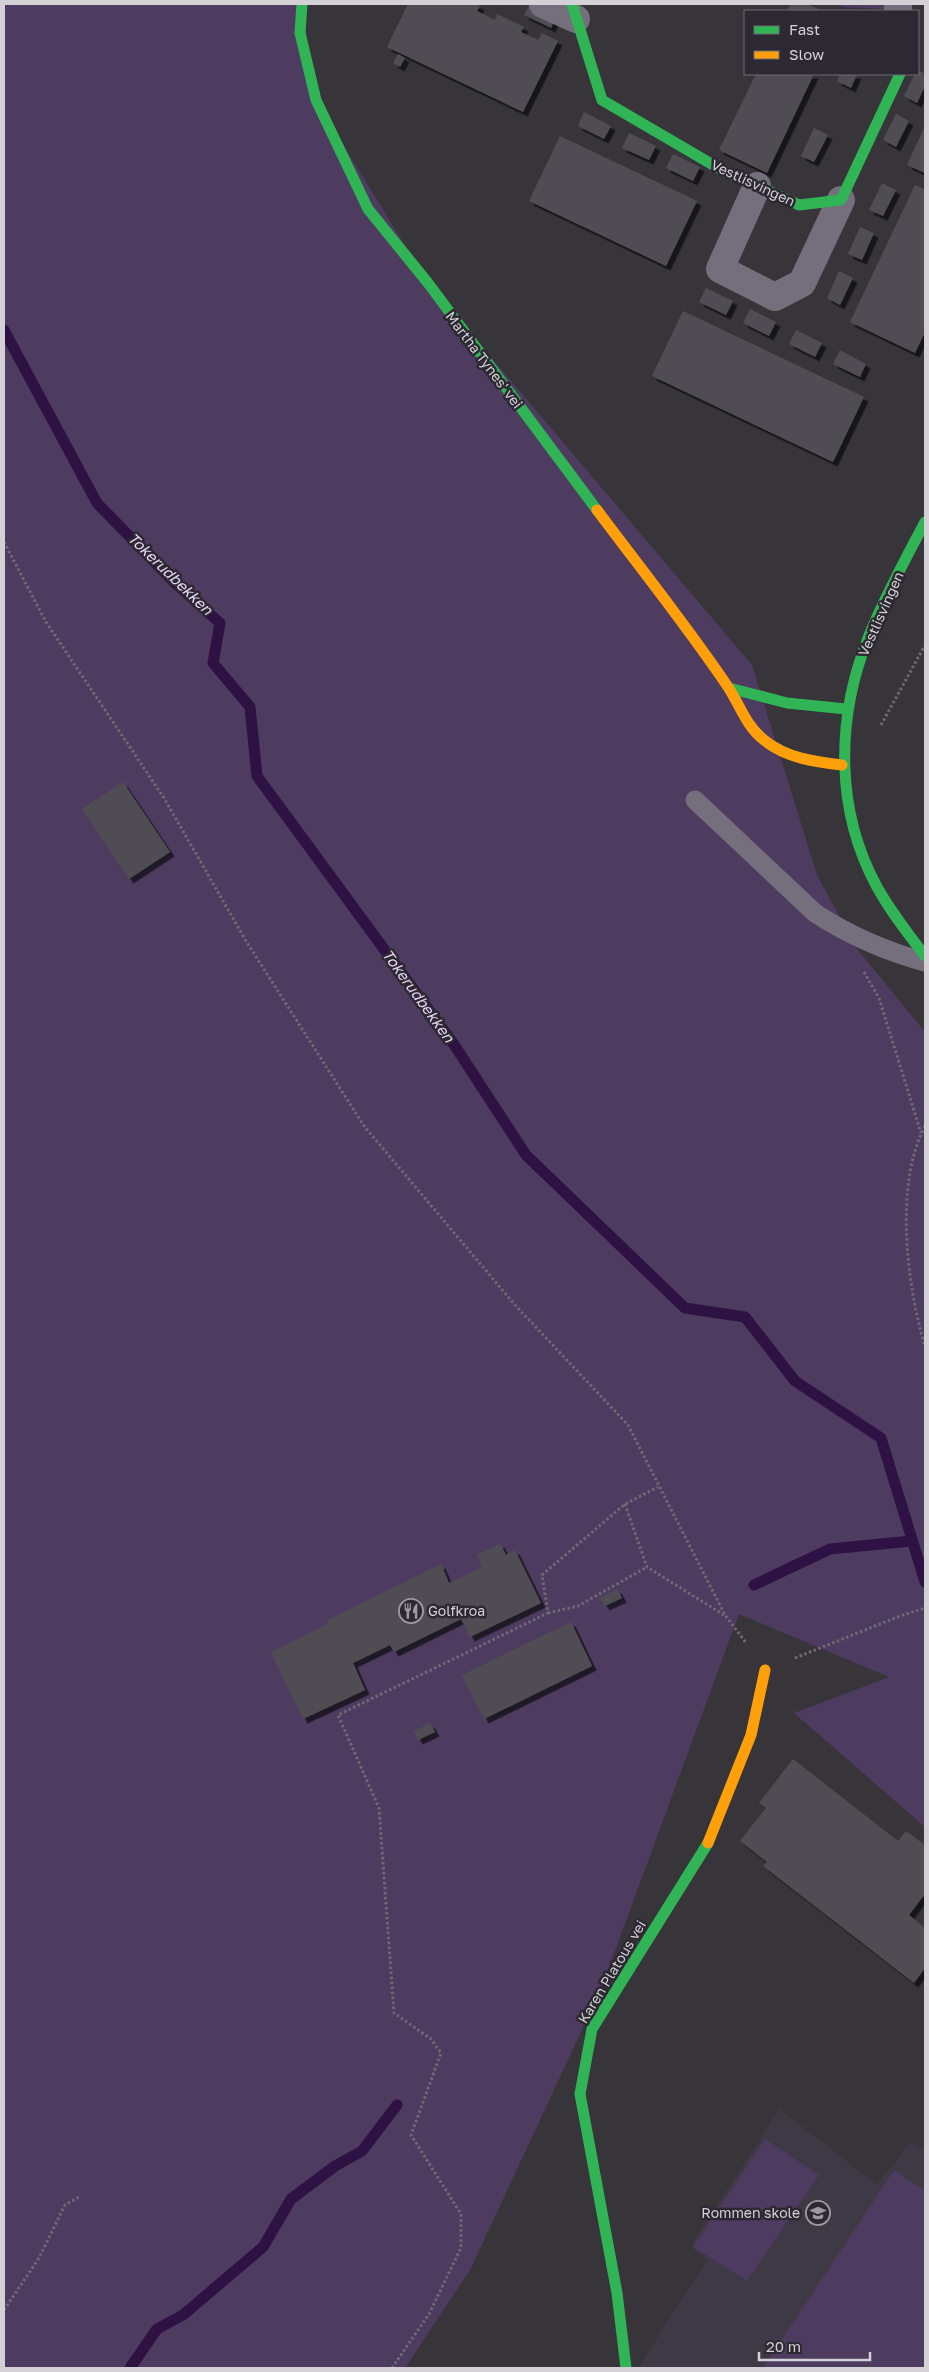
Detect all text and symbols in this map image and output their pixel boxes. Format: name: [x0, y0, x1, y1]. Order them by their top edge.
legend: [744, 10, 919, 75]
text: Fast: [789, 20, 820, 38]
text: Slow: [789, 45, 824, 63]
street label: Vestlisvingen: [708, 156, 798, 209]
street label: Martha Tynes' vei: [442, 308, 526, 411]
water label: Tokerudbekken: [125, 528, 217, 619]
street label: Vestlisvingen: [854, 569, 907, 659]
water label: Tokerudbekken: [379, 945, 459, 1046]
restaurant icon: Golfkroa: [398, 1598, 424, 1624]
place label: Golfkroa: [428, 1602, 485, 1619]
street label: Karen Platous vei: [574, 1917, 649, 2026]
school or university icon: Rommen skole: [805, 2200, 831, 2226]
place label: Rommen skole: [701, 2204, 800, 2221]
scale bar: [759, 2330, 870, 2362]
text: 20 m: [766, 2337, 801, 2355]

